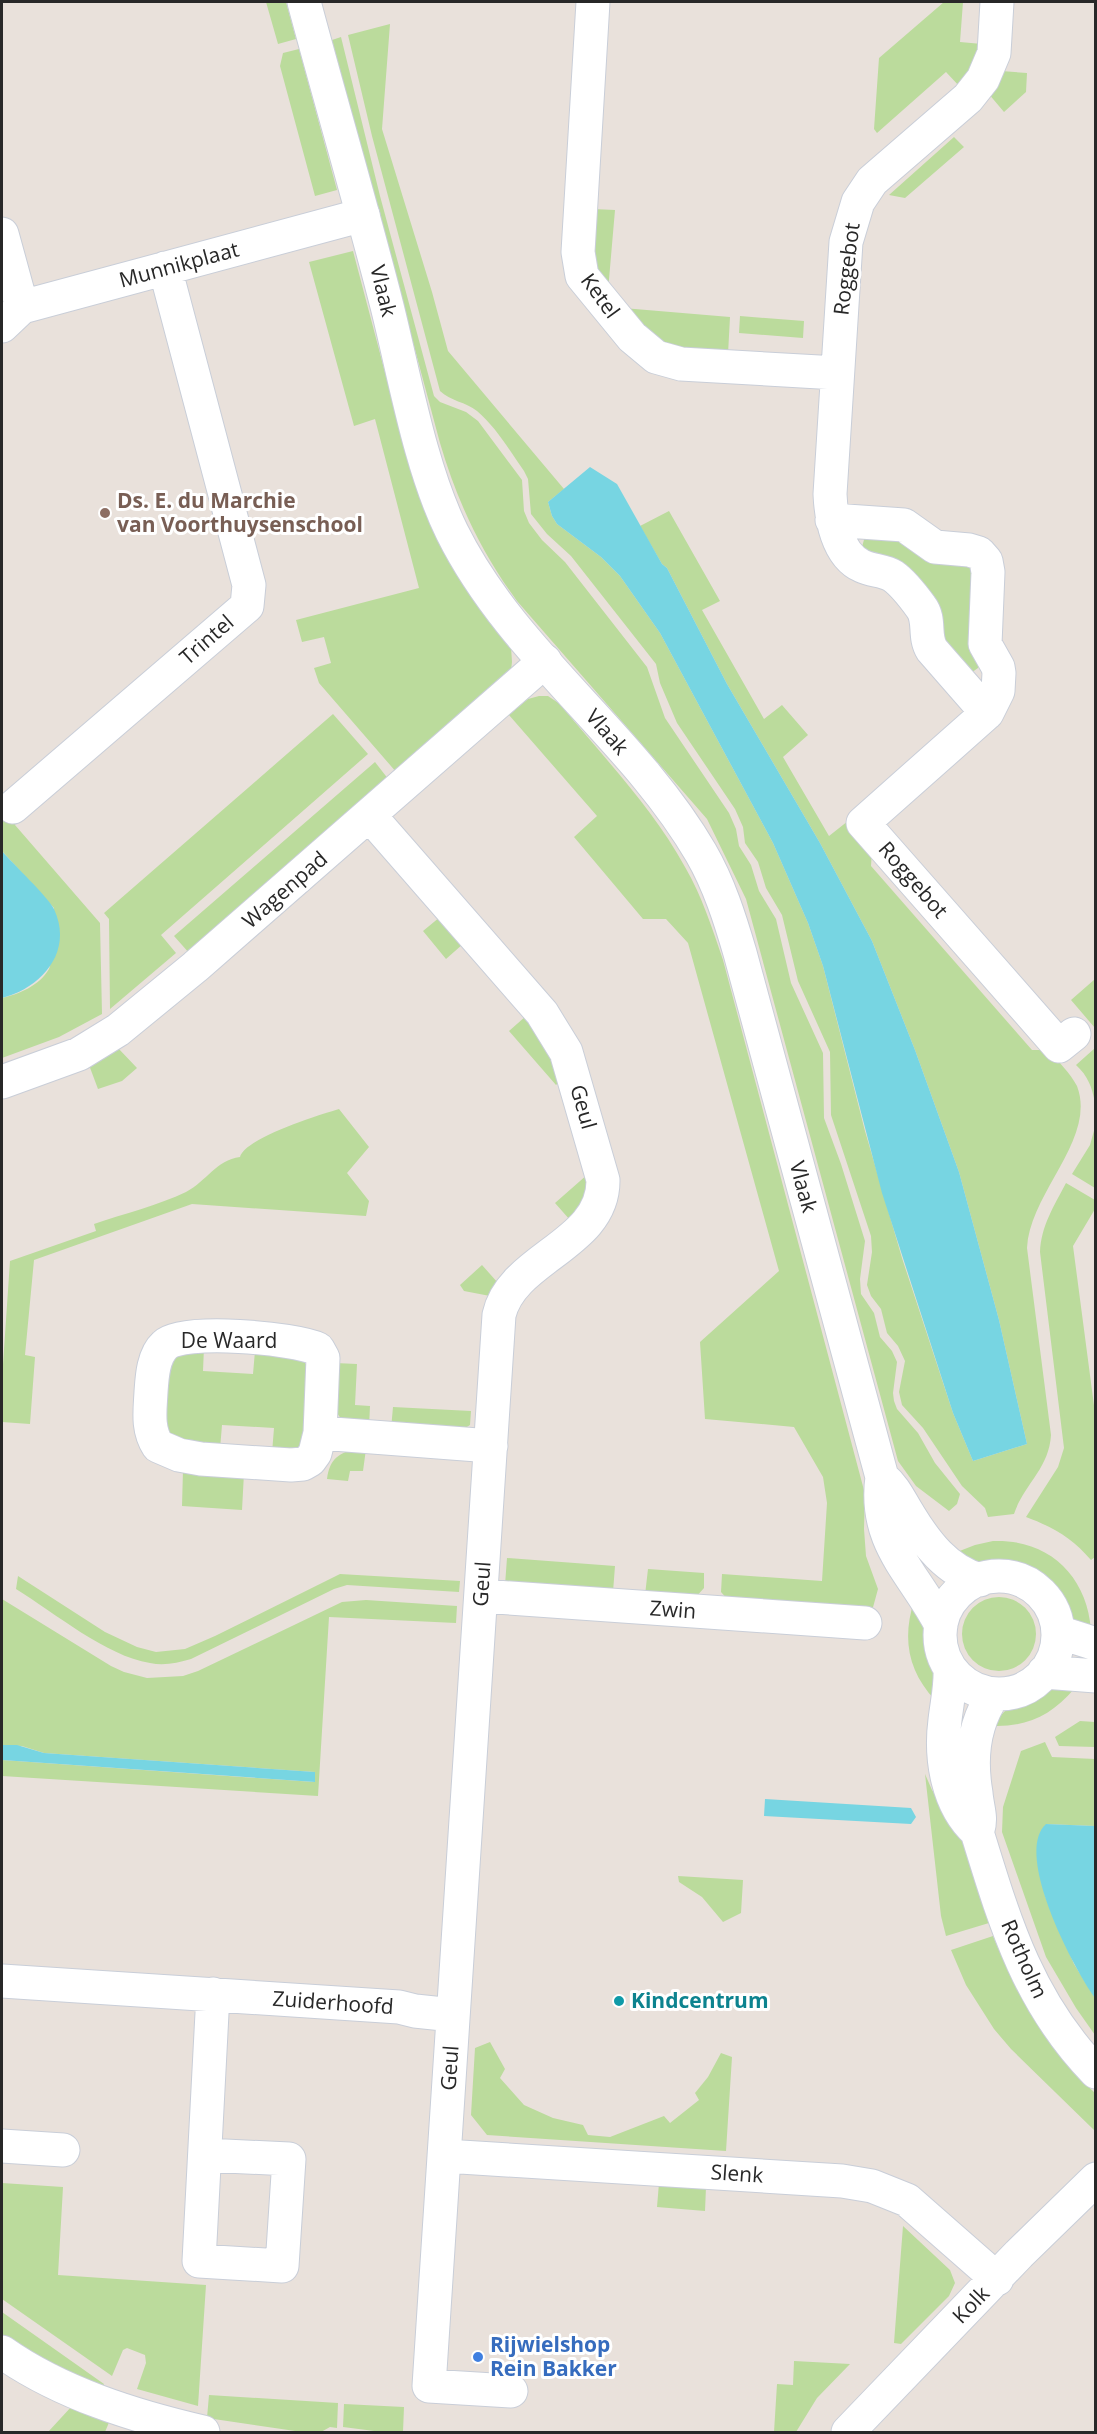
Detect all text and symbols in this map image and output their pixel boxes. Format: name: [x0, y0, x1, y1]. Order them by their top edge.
street label: Roggebot: [826, 221, 866, 317]
street label: Munnikplaat: [116, 235, 242, 293]
street label: Vlaak: [364, 262, 404, 319]
street label: Ketel: [575, 267, 627, 324]
place label: Ds. E. du Marchie van Voorthuysenschool: [117, 486, 363, 538]
marker: Ds. E. du Marchie van Voorthuysenschool: [98, 506, 112, 520]
street label: Trintel: [173, 608, 239, 670]
street label: Vlaak: [580, 702, 635, 760]
street label: Roggebot: [873, 835, 955, 924]
street label: Wagenpad: [236, 844, 333, 934]
street label: Geul: [564, 1081, 604, 1132]
street label: Vlaak: [784, 1158, 824, 1216]
street label: De Waard: [181, 1326, 277, 1354]
street label: Geul: [465, 1560, 497, 1607]
street label: Zwin: [649, 1593, 697, 1625]
street label: Rotholm: [995, 1915, 1055, 2002]
street label: Zuiderhoofd: [271, 1984, 395, 2020]
place label: Kindcentrum: [631, 1986, 769, 2014]
marker: Kindcentrum: [612, 1994, 626, 2008]
street label: Geul: [433, 2044, 465, 2091]
street label: Slenk: [710, 2157, 764, 2189]
street label: Kolk: [946, 2280, 995, 2329]
place label: Rijwielshop Rein Bakker: [490, 2330, 617, 2382]
marker: Rijwielshop Rein Bakker: [471, 2350, 485, 2364]

